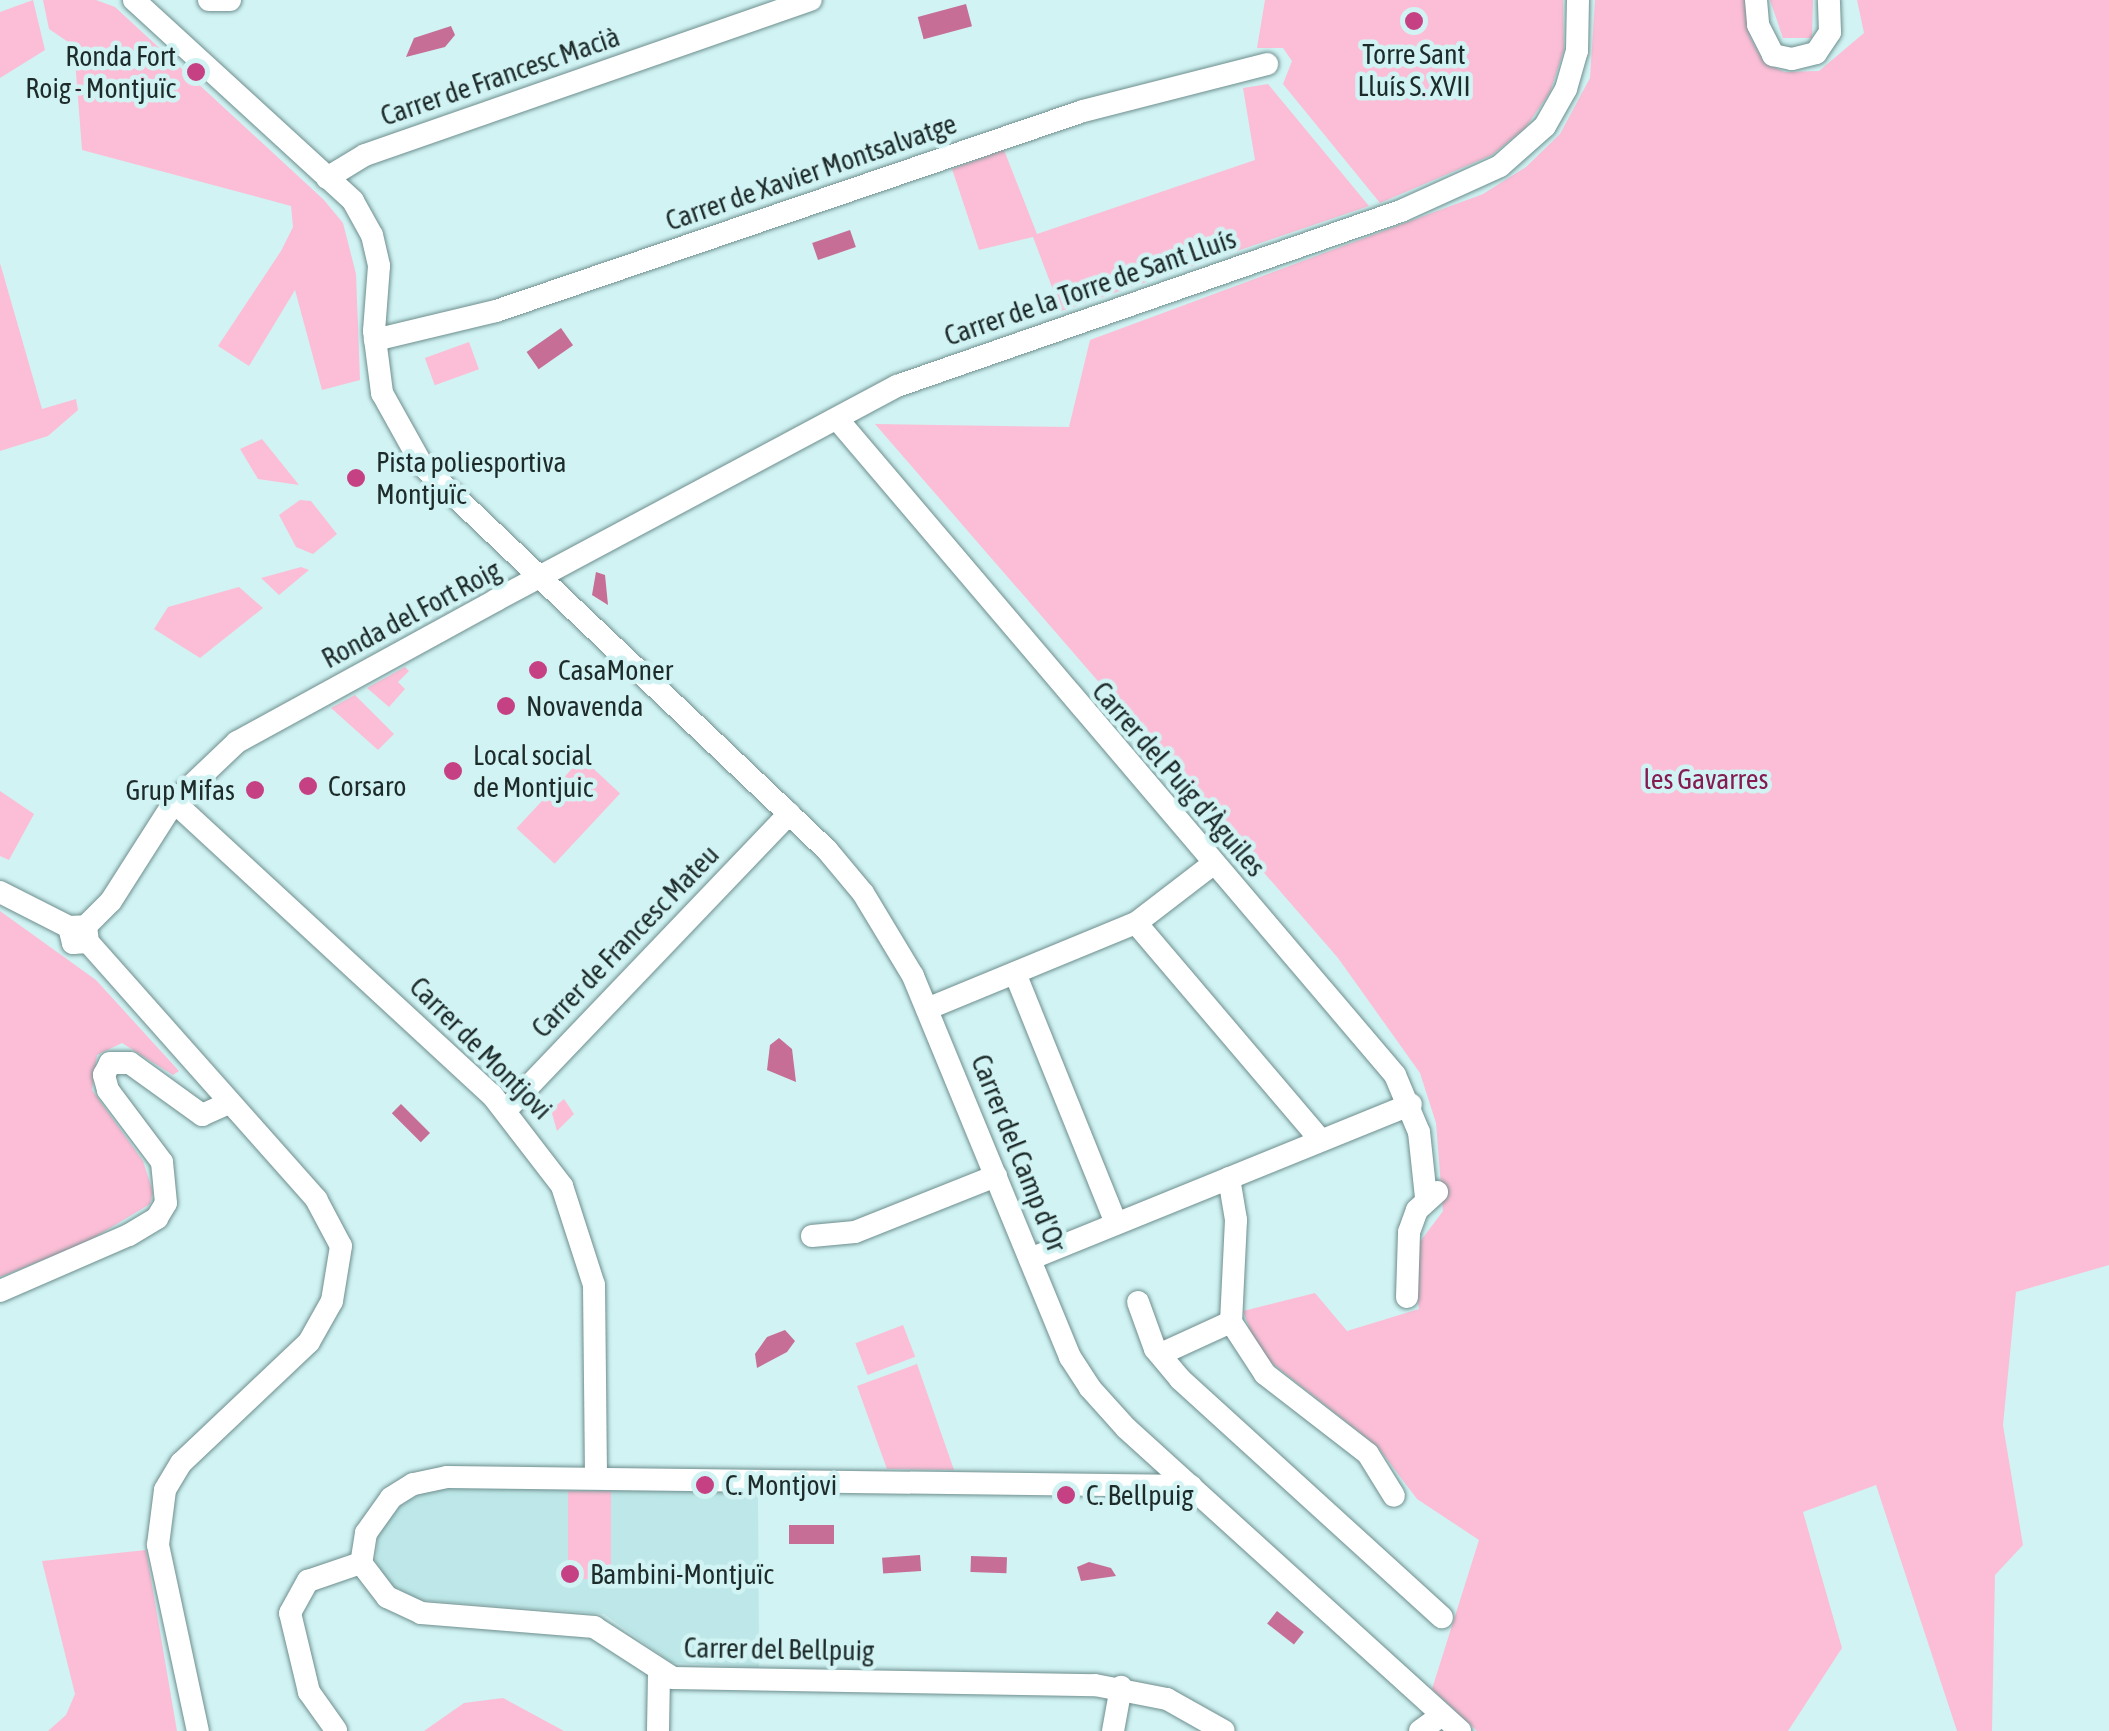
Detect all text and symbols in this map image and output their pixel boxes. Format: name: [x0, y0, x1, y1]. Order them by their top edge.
marker: Torre Sant Lluís S. XVII: [1403, 10, 1425, 32]
street label: Carrer de Francesc Macià: [376, 19, 624, 133]
place label: Torre Sant Lluís S. XVII: [1357, 37, 1471, 103]
place label: Ronda Fort Roig - Montjuïc: [25, 39, 176, 105]
marker: Ronda Fort Roig - Montjuïc: [185, 61, 207, 83]
street label: Carrer de Xavier Montsalvatge: [661, 106, 961, 238]
street label: Carrer de la Torre de Sant Lluís: [940, 221, 1240, 353]
place label: Pista poliesportiva Montjuïc: [376, 445, 566, 511]
marker: Pista poliesportiva Montjuïc: [345, 467, 367, 489]
street label: Ronda del Fort Roig: [316, 553, 506, 675]
place label: CasaMoner: [558, 653, 673, 687]
marker: CasaMoner: [527, 659, 549, 681]
street label: Carrer del Puig d'Àguiles: [1085, 675, 1273, 883]
place label: Novavenda: [526, 689, 644, 723]
marker: Novavenda: [495, 695, 517, 717]
place label: Local social de Montjuic: [473, 738, 593, 804]
marker: Local social de Montjuic: [442, 760, 464, 782]
park label: les Gavarres: [1644, 762, 1768, 796]
place label: Corsaro: [328, 769, 406, 803]
place label: Grup Mifas: [125, 773, 235, 807]
marker: Corsaro: [297, 775, 319, 797]
marker: Grup Mifas: [244, 779, 266, 801]
street label: Carrer de Francesc Mateu: [524, 838, 726, 1044]
street label: Carrer de Montjovi: [403, 970, 559, 1126]
street label: Carrer del Camp d'Or: [964, 1050, 1074, 1256]
place label: C. Montjovi: [725, 1468, 837, 1502]
marker: C. Montjovi: [694, 1474, 716, 1496]
place label: C. Bellpuig: [1086, 1478, 1194, 1512]
marker: C. Bellpuig: [1055, 1484, 1077, 1506]
place label: Bambini-Montjuïc: [590, 1557, 774, 1591]
marker: Bambini-Montjuïc: [559, 1563, 581, 1585]
street label: Carrer del Bellpuig: [684, 1631, 874, 1667]

